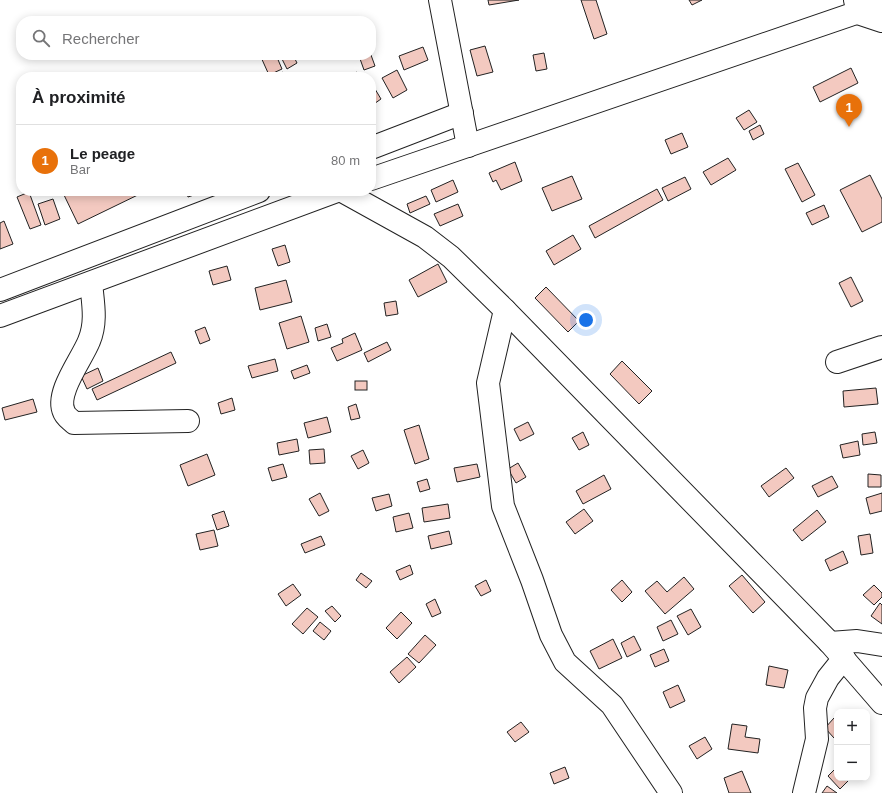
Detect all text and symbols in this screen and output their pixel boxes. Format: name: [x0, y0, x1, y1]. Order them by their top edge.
search box: [16, 16, 376, 60]
icon: search: [30, 27, 52, 49]
text: Rechercher: [62, 30, 140, 47]
text: À proximité: [32, 88, 126, 107]
pin: 1: [836, 94, 862, 127]
text: Le peage: [70, 145, 135, 162]
text: 1: [41, 153, 49, 168]
text: 80 m: [331, 153, 360, 168]
text: Bar: [70, 162, 90, 177]
your location: [576, 310, 596, 330]
map controls: [834, 709, 870, 781]
button: +: [834, 709, 870, 745]
button: −: [834, 745, 870, 781]

